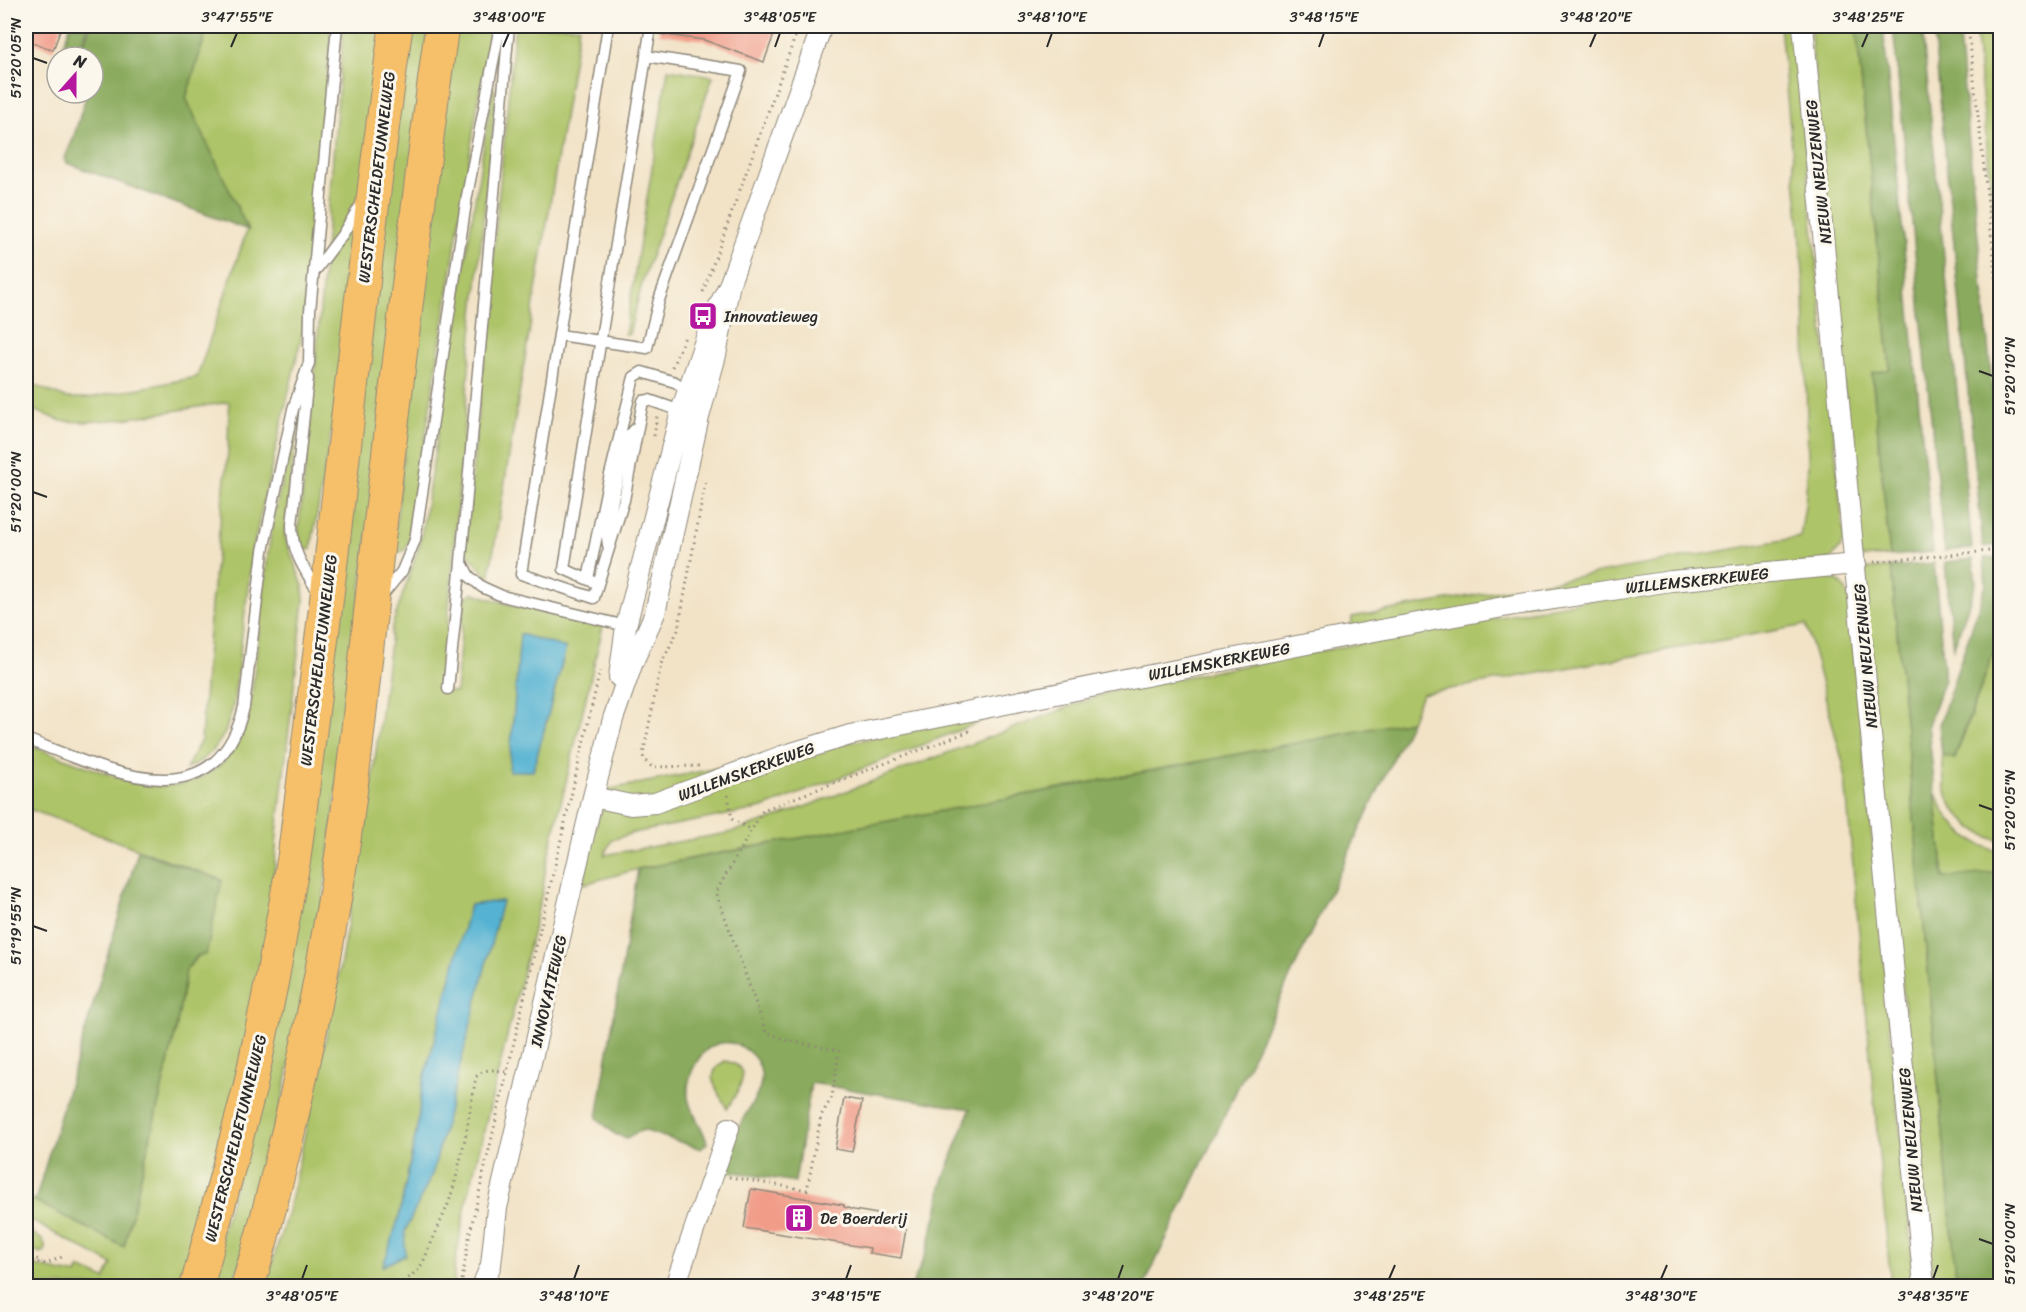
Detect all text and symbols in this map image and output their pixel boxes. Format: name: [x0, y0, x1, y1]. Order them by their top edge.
text: 3°47'55"E: [201, 4, 274, 30]
text: 3°48'00"E: [473, 4, 547, 30]
text: 3°48'05"E: [744, 4, 818, 30]
text: 3°48'10"E: [1017, 4, 1088, 30]
text: 3°48'15"E: [1290, 4, 1360, 30]
text: 3°48'20"E: [1560, 4, 1633, 30]
text: 3°48'25"E: [1832, 4, 1905, 30]
text: 51°20'05"N: [3, 17, 29, 99]
north arrow: [45, 45, 105, 105]
text: N: [69, 46, 91, 77]
street label: WESTERSCHELDETUNNELWEG: [349, 70, 404, 285]
street label: NIEUW NEUZENWEG: [1796, 98, 1840, 246]
bus stop icon: Innovatieweg: [687, 300, 719, 332]
place label: Innovatieweg: [723, 302, 818, 331]
text: 51°20'10"N: [1997, 336, 2023, 415]
text: 51°20'00"N: [3, 451, 29, 533]
street label: WESTERSCHELDETUNNELWEG: [291, 553, 346, 768]
street label: WILLEMSKERKEWEG: [1624, 559, 1770, 602]
street label: NIEUW NEUZENWEG: [1845, 582, 1886, 729]
street label: WILLEMSKERKEWEG: [1146, 634, 1293, 689]
street label: WILLEMSKERKEWEG: [674, 733, 819, 810]
text: 51°20'05"N: [1997, 769, 2023, 851]
text: 51°19'55"N: [3, 886, 29, 965]
street label: INNOVATIEWEG: [521, 932, 575, 1051]
street label: WESTERSCHELDETUNNELWEG: [196, 1031, 275, 1245]
street label: NIEUW NEUZENWEG: [1890, 1066, 1931, 1213]
building icon: De Boerderij: [783, 1202, 815, 1234]
text: 51°20'00"N: [1997, 1203, 2023, 1285]
place label: De Boerderij: [820, 1204, 908, 1233]
text: 3°48'05"E: [266, 1283, 340, 1309]
text: 3°48'10"E: [539, 1283, 610, 1309]
text: 3°48'15"E: [812, 1283, 882, 1309]
text: 3°48'20"E: [1082, 1283, 1155, 1309]
text: 3°48'25"E: [1353, 1283, 1426, 1309]
text: 3°48'30"E: [1626, 1283, 1698, 1309]
text: 3°48'35"E: [1898, 1283, 1970, 1309]

